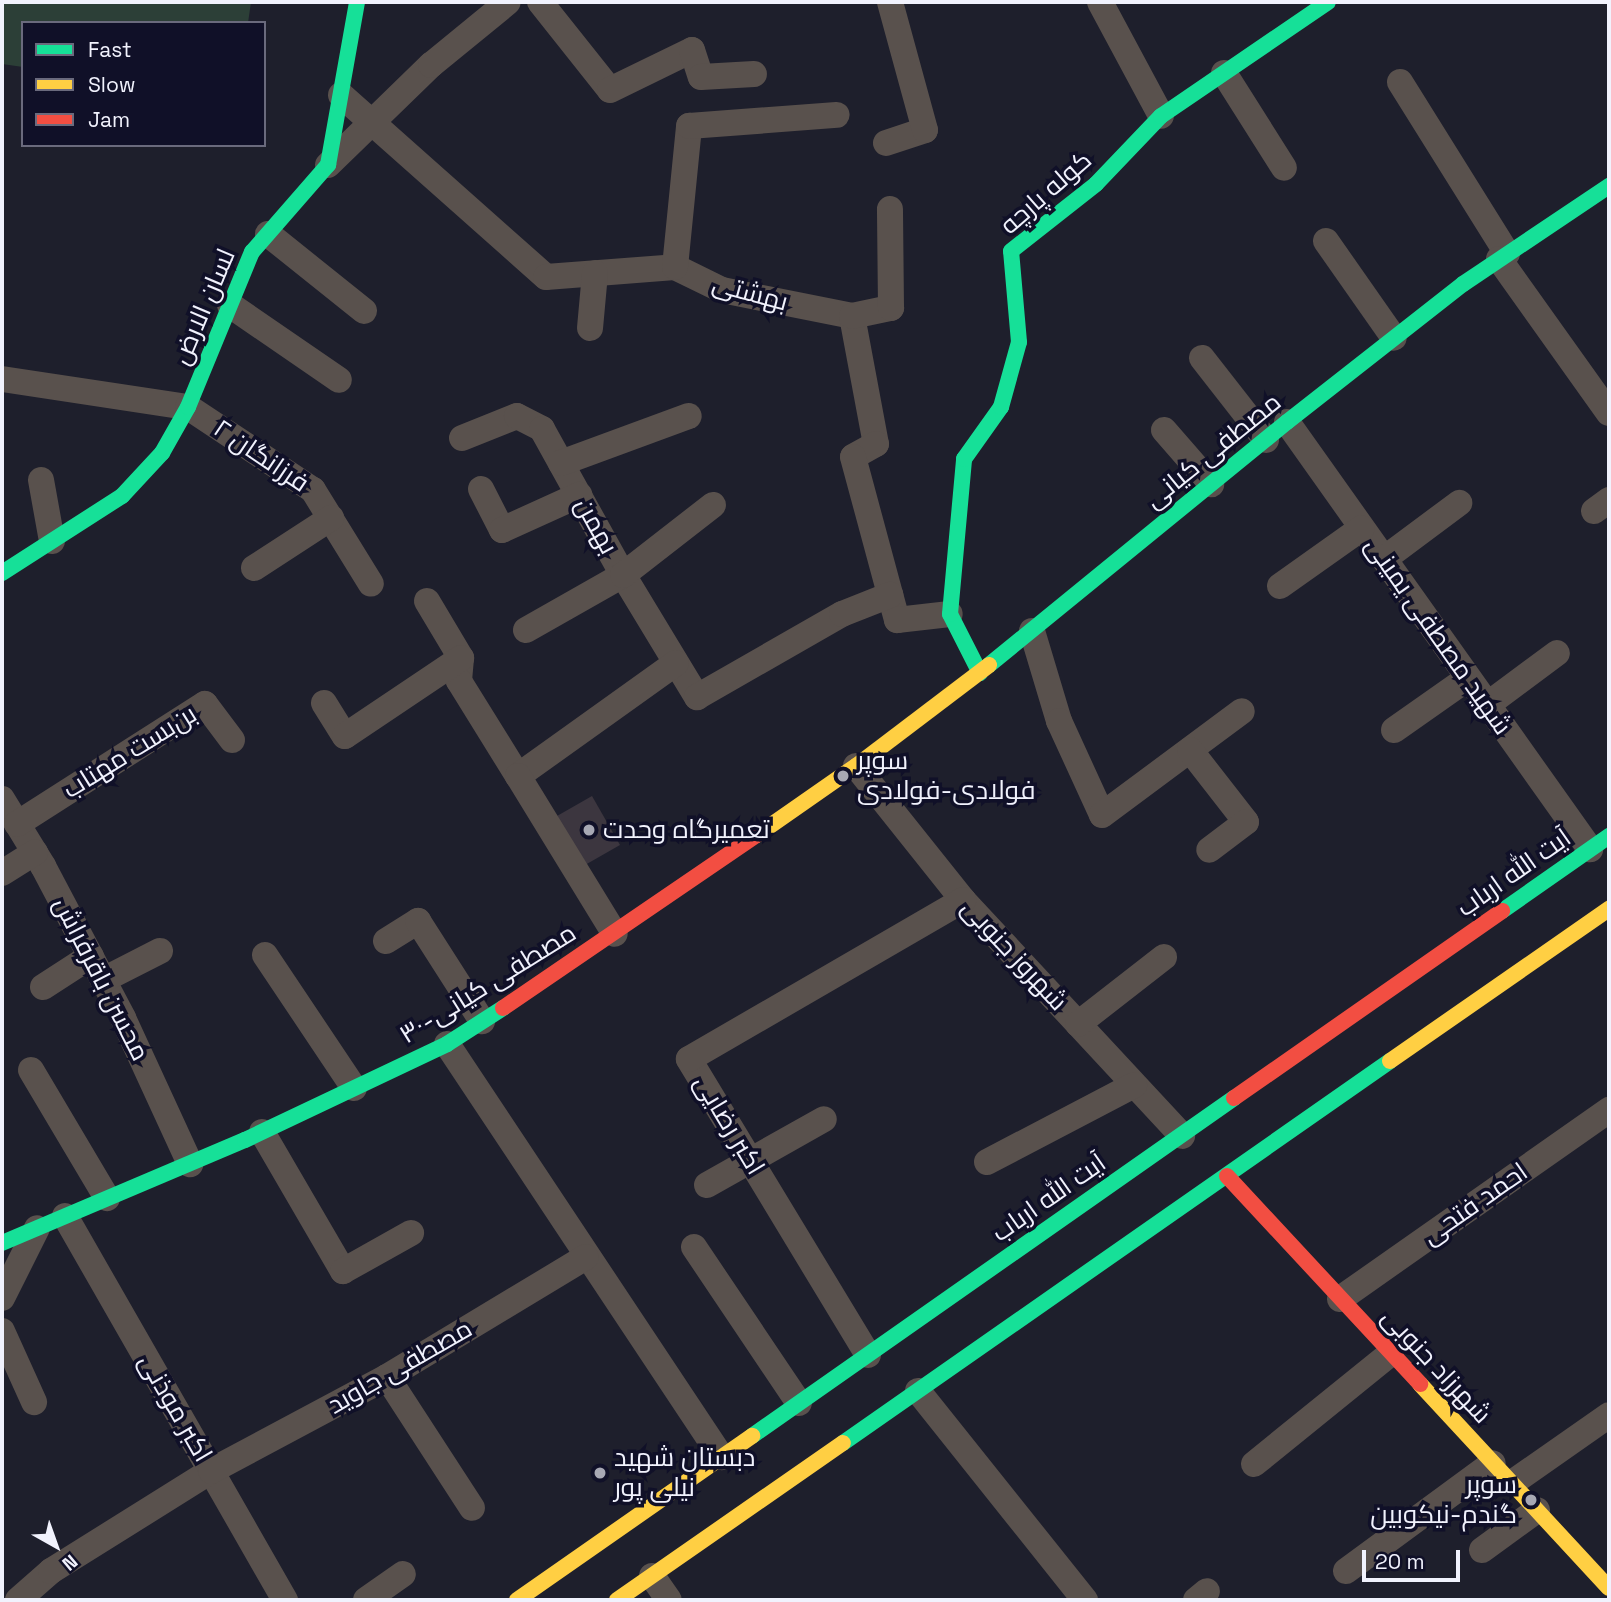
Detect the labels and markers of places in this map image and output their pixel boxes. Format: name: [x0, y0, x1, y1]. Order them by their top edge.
place label: سوپر فولادی-فولادی: [857, 745, 1036, 806]
marker: سوپر فولادی-فولادی: [835, 768, 851, 784]
place label: تعمیرگاه وحدت: [603, 814, 770, 846]
marker: تعمیرگاه وحدت: [581, 822, 597, 838]
place label: دبستان شهید نیلی پور: [614, 1442, 755, 1504]
marker: دبستان شهید نیلی پور: [592, 1465, 608, 1481]
place label: سوپر گندم-نیکوبین: [1370, 1469, 1517, 1530]
marker: سوپر گندم-نیکوبین: [1523, 1492, 1539, 1508]

